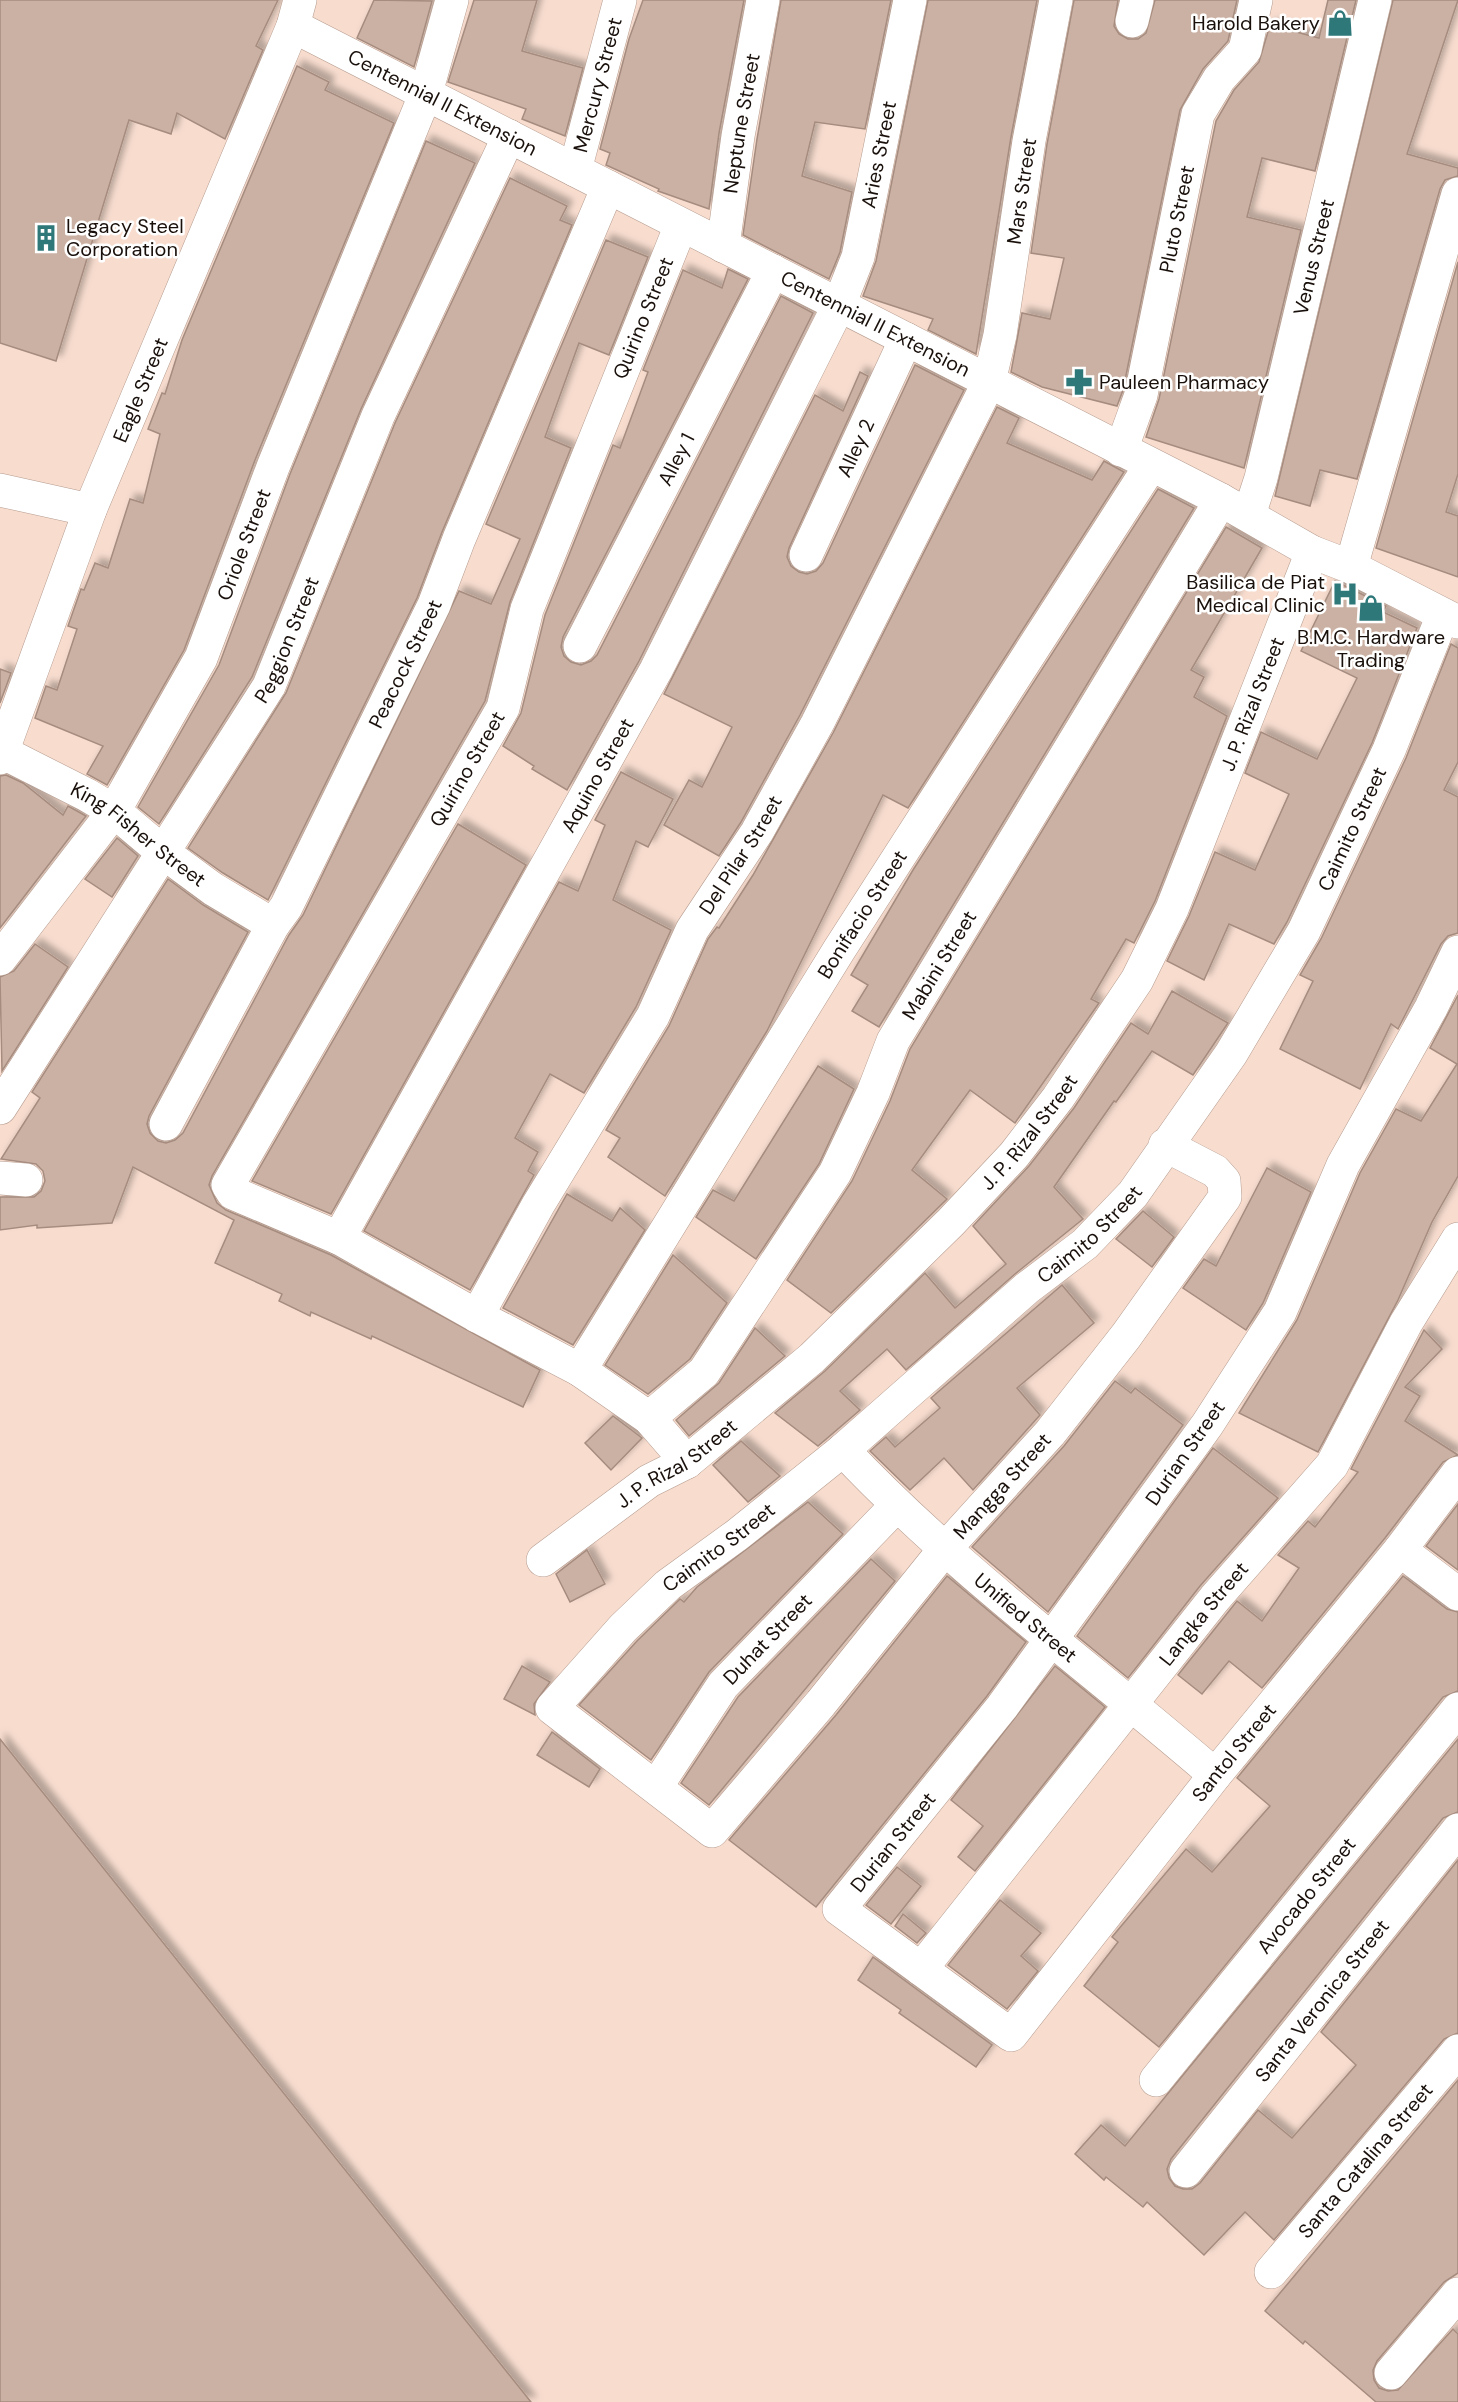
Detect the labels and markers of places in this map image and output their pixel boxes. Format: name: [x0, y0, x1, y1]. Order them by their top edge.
shop icon: Harold Bakery: [1325, 8, 1355, 38]
place label: Harold Bakery: [1192, 10, 1320, 36]
place label: Legacy Steel Corporation: [66, 213, 184, 262]
building icon: Legacy Steel Corporation: [31, 223, 61, 253]
pharmacy icon: Pauleen Pharmacy: [1064, 367, 1094, 397]
place label: Pauleen Pharmacy: [1099, 369, 1269, 395]
place label: Basilica de Piat Medical Clinic: [1186, 569, 1325, 618]
hospital icon: Basilica de Piat Medical Clinic: [1330, 579, 1360, 609]
shop icon: B.M.C. Hardware Trading: [1356, 593, 1386, 623]
place label: B.M.C. Hardware Trading: [1297, 624, 1445, 673]

